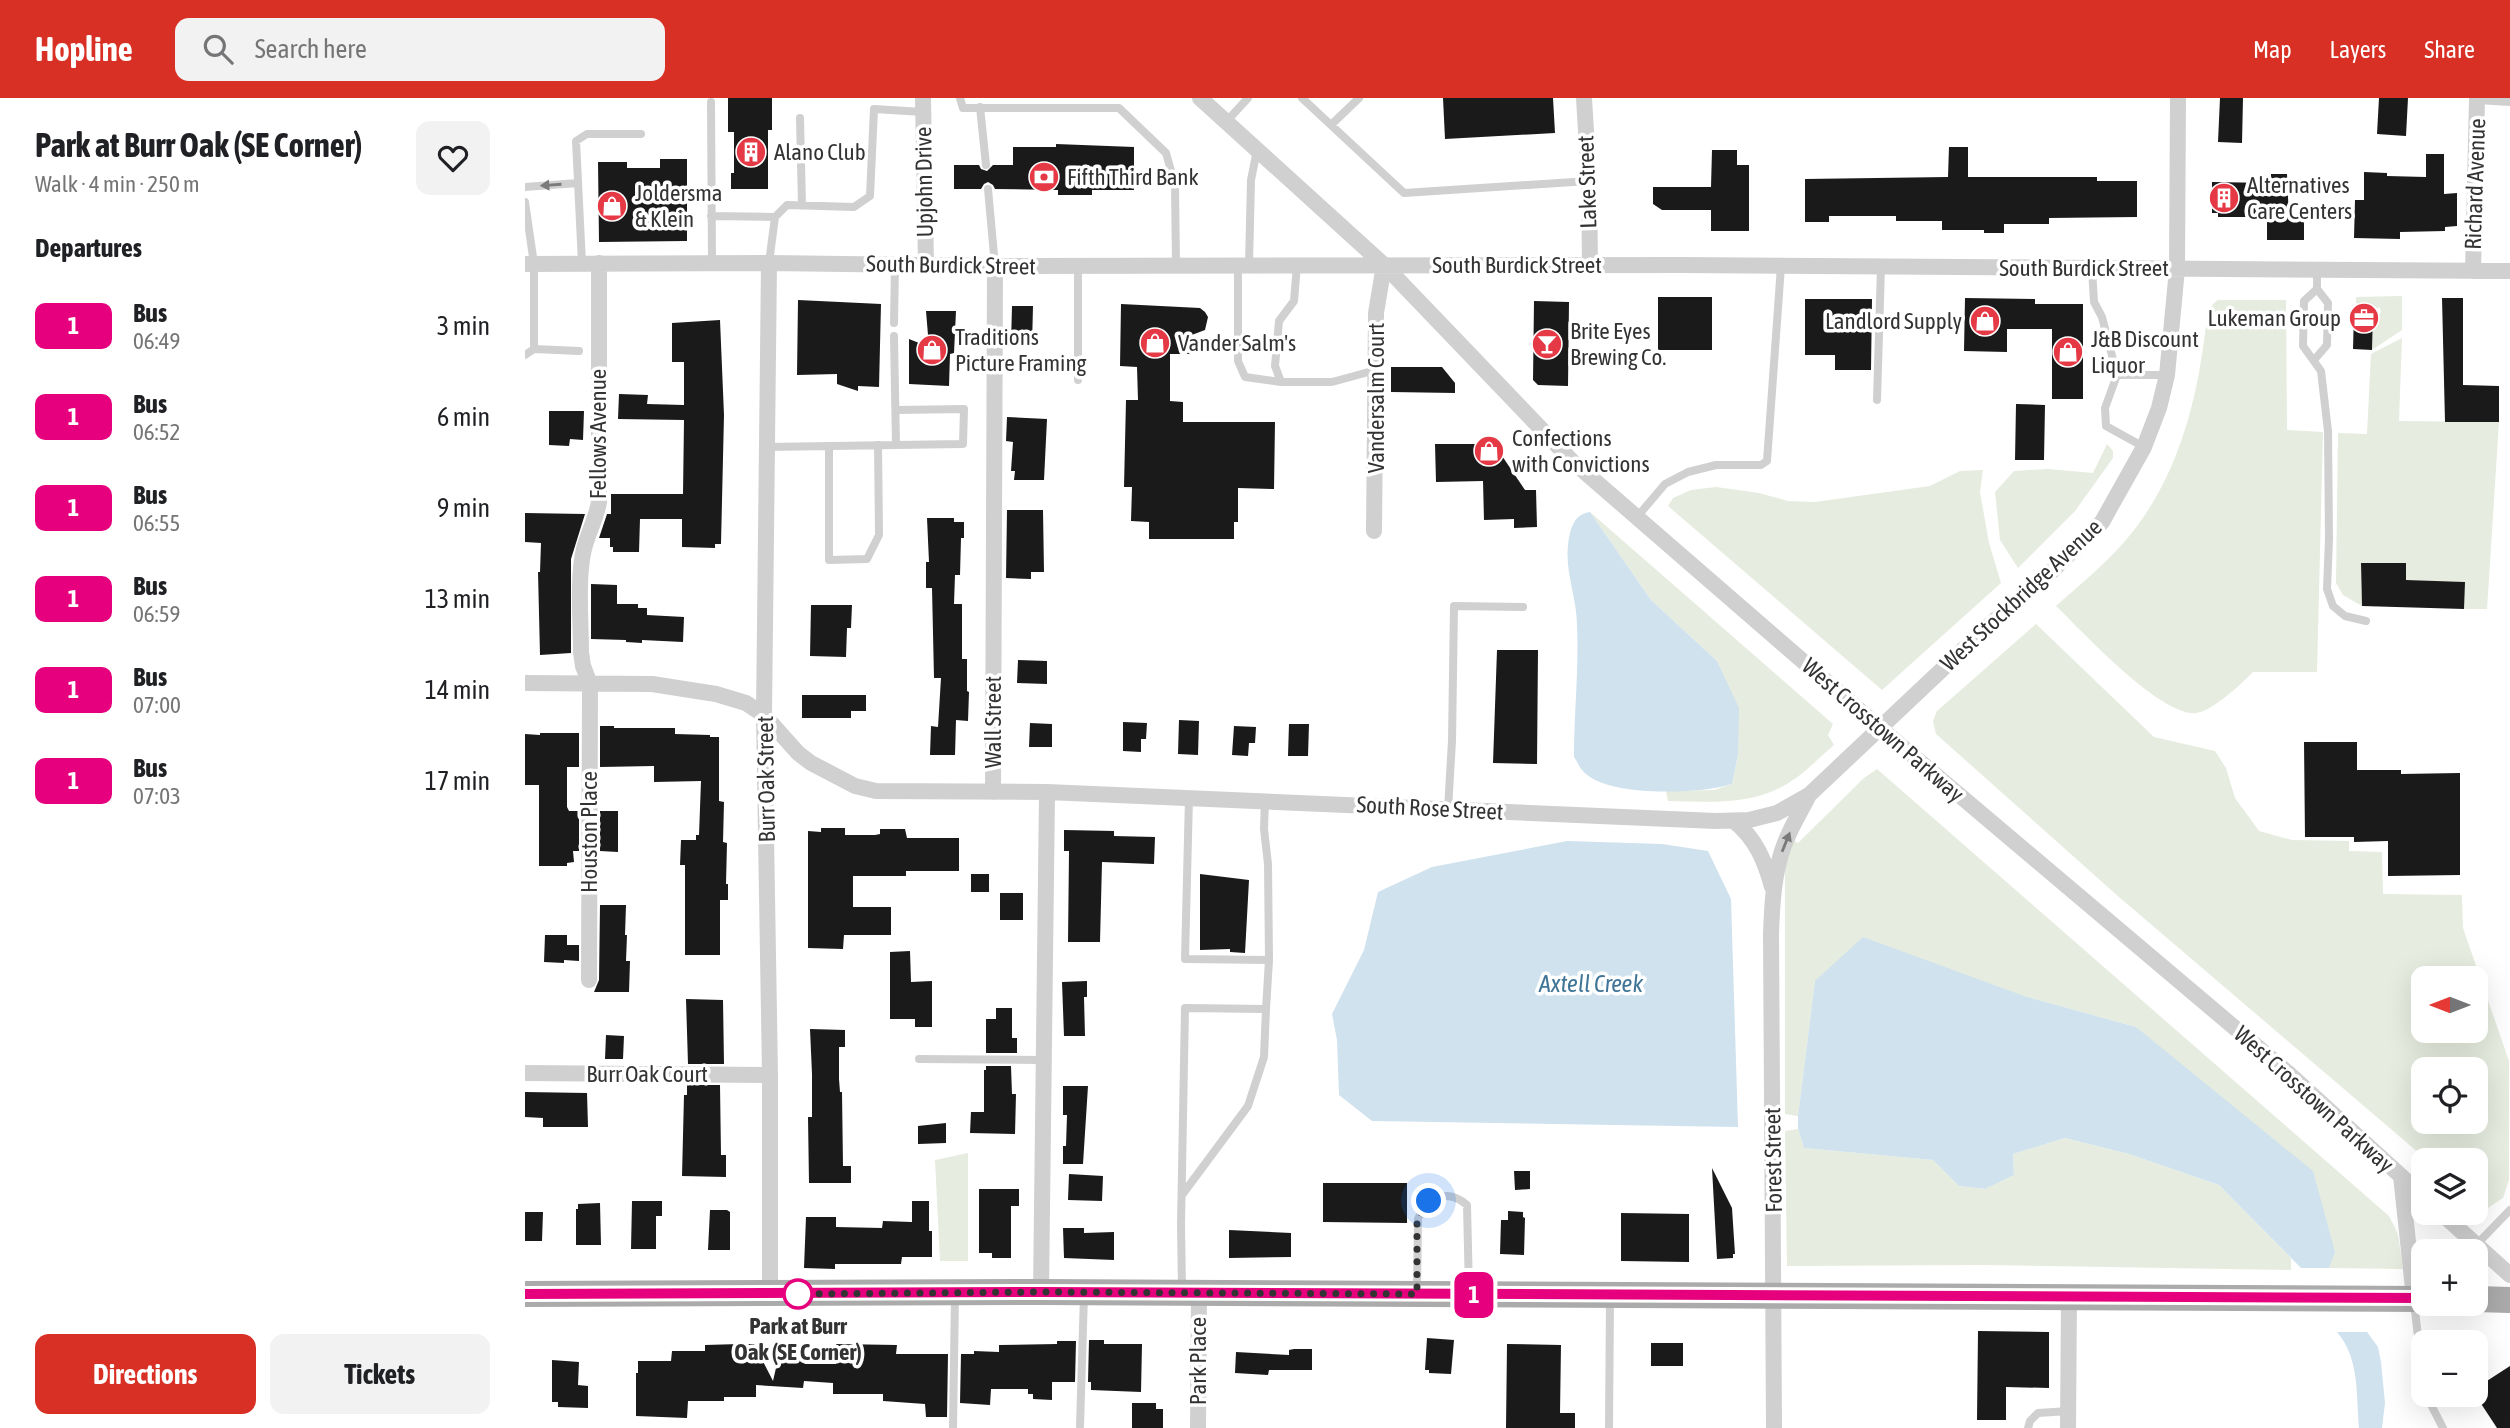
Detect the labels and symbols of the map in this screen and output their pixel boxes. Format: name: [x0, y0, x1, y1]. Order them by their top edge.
street label: Richard Avenue: [2460, 118, 2490, 250]
street label: Upjohn Drive: [910, 126, 938, 238]
building icon: Alano Club: [734, 135, 768, 169]
street label: Lake Street: [1572, 135, 1602, 229]
place label: Alano Club: [774, 139, 866, 165]
bank icon: Fifth Third Bank: [1027, 160, 1061, 194]
place label: Fifth Third Bank: [1067, 164, 1199, 190]
place label: Alternatives Care Centers: [2247, 172, 2352, 224]
one-way arrow: [540, 180, 562, 191]
place label: Joldersma & Klein: [635, 180, 723, 232]
building icon: Alternatives Care Centers: [2207, 181, 2241, 215]
shop icon: Joldersma & Klein: [595, 189, 629, 223]
street label: South Burdick Street: [866, 251, 1036, 279]
street label: South Burdick Street: [1432, 252, 1602, 278]
street label: South Burdick Street: [1999, 255, 2169, 281]
office icon: Lukeman Group: [2347, 301, 2381, 335]
shop icon: Landlord Supply: [1968, 304, 2002, 338]
place label: Lukeman Group: [2208, 305, 2341, 331]
place label: Landlord Supply: [1825, 308, 1962, 334]
place label: Brite Eyes Brewing Co.: [1570, 318, 1666, 370]
street label: Vandersalm Court: [1363, 323, 1389, 473]
place label: Traditions Picture Framing: [955, 324, 1087, 376]
shop icon: Vander Salm's: [1138, 326, 1172, 360]
place label: J&B Discount Liquor: [2091, 326, 2199, 378]
bar icon: Brite Eyes Brewing Co.: [1530, 327, 1564, 361]
place label: Vander Salm's: [1178, 330, 1296, 356]
shop icon: Traditions Picture Framing: [915, 333, 949, 367]
shop icon: J&B Discount Liquor: [2051, 335, 2085, 369]
street label: Fellows Avenue: [585, 369, 611, 499]
place label: Confections with Convictions: [1512, 425, 1650, 477]
shop icon: Confections with Convictions: [1472, 434, 1506, 468]
street label: West Stockbridge Avenue: [1935, 514, 2107, 676]
street label: West Crosstown Parkway: [1797, 653, 1969, 807]
street label: Wall Street: [980, 676, 1006, 768]
street label: Burr Oak Street: [752, 715, 780, 843]
street label: Houston Place: [576, 771, 602, 893]
street label: South Rose Street: [1356, 791, 1504, 825]
one-way arrow: [1781, 831, 1792, 852]
north arrow: [2411, 966, 2489, 1043]
water label: Axtell Creek: [1538, 970, 1643, 997]
street label: West Crosstown Parkway: [2229, 1021, 2399, 1177]
street label: Burr Oak Court: [586, 1061, 708, 1087]
street label: Forest Street: [1759, 1107, 1787, 1213]
your location: [1411, 1183, 1446, 1218]
line badge: 1: [1451, 1272, 1497, 1318]
marker: Park at Burr Oak (SE Corner): [783, 1279, 813, 1309]
place label: Park at Burr Oak (SE Corner): [734, 1313, 862, 1365]
street label: Park Place: [1185, 1317, 1211, 1405]

